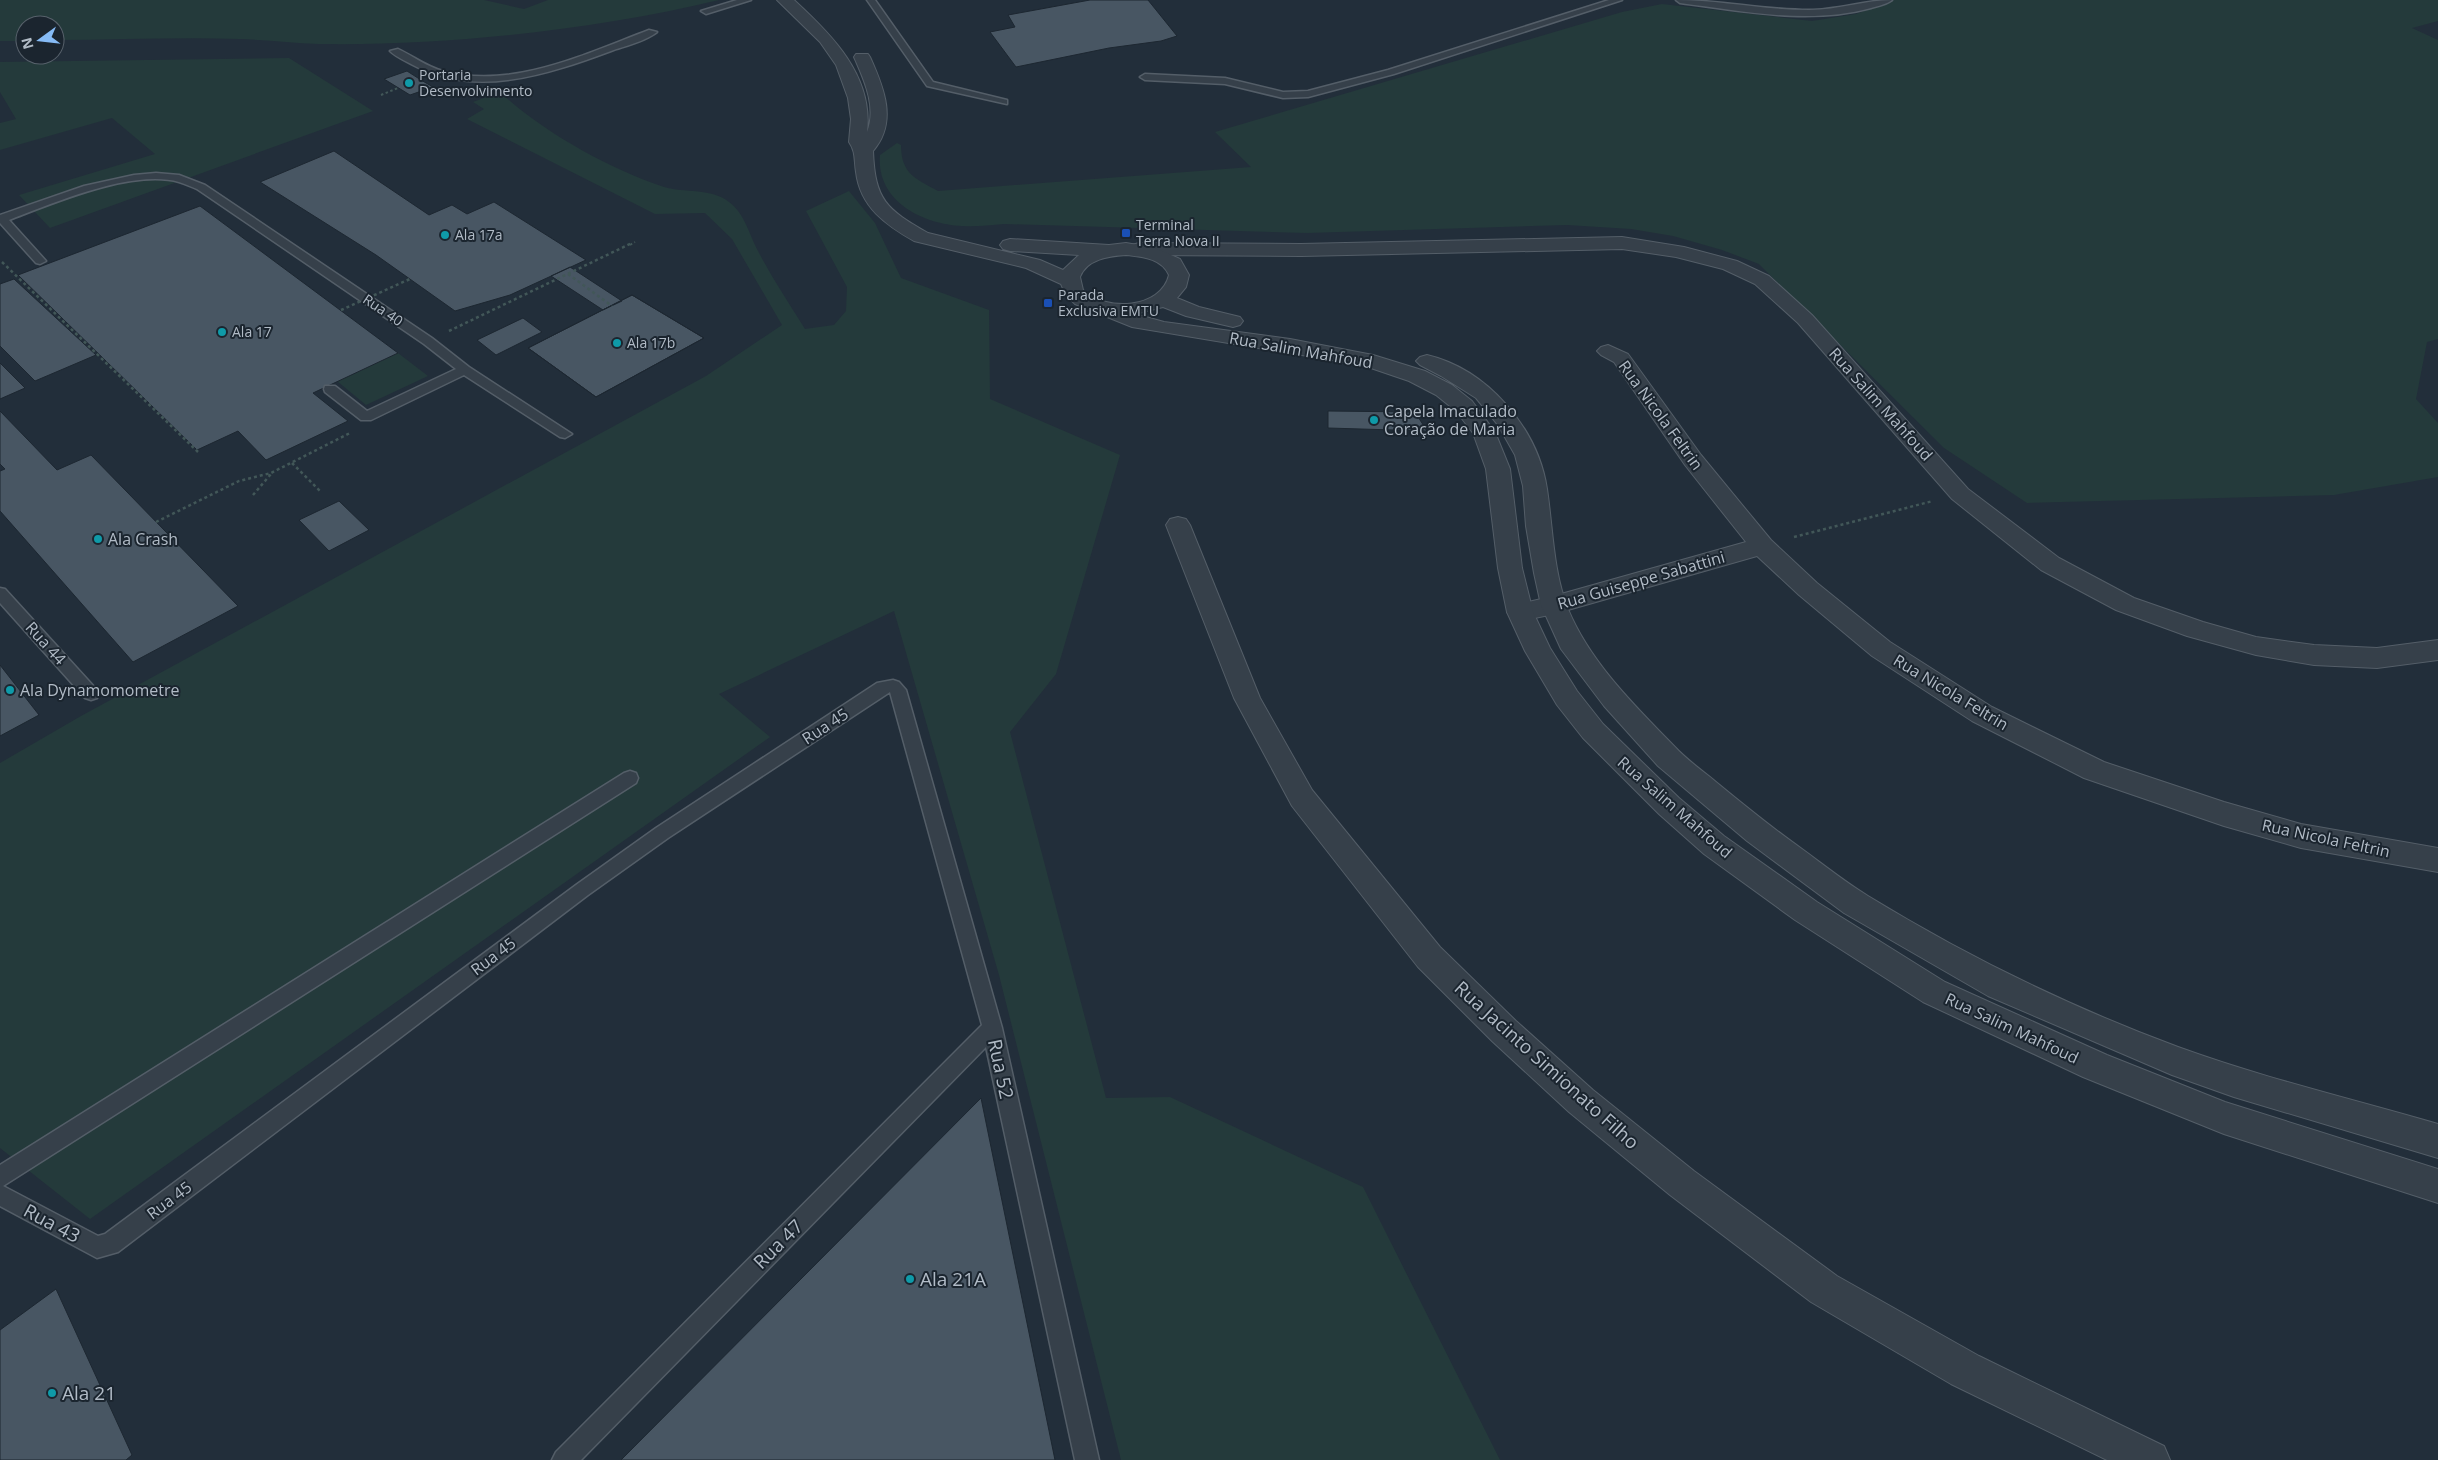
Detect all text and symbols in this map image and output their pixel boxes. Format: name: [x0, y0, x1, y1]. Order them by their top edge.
north arrow: [15, 15, 65, 65]
text: N: [16, 36, 38, 51]
place label: Portaria Desenvolvimento: [419, 65, 532, 100]
marker: Portaria Desenvolvimento: [403, 77, 415, 89]
place label: Terminal Terra Nova II: [1136, 215, 1220, 250]
place label: Ala 17a: [455, 225, 503, 244]
marker: Terminal Terra Nova II: [1120, 227, 1132, 239]
marker: Ala 17a: [439, 229, 451, 241]
place label: Parada Exclusiva EMTU: [1058, 285, 1159, 320]
street label: Rua 40: [359, 289, 407, 330]
marker: Parada Exclusiva EMTU: [1042, 297, 1054, 309]
place label: Ala 17: [232, 322, 272, 341]
marker: Ala 17: [216, 326, 228, 338]
street label: Rua Salim Mahfoud: [1228, 327, 1374, 373]
place label: Ala 17b: [627, 333, 675, 352]
marker: Ala 17b: [611, 337, 623, 349]
street label: Rua Salim Mahfoud: [1824, 343, 1938, 465]
street label: Rua Nicola Feltrin: [1614, 356, 1708, 474]
place label: Capela Imaculado Coração de Maria: [1384, 400, 1517, 440]
marker: Capela Imaculado Coração de Maria: [1368, 414, 1380, 426]
place label: Ala Crash: [108, 528, 178, 550]
marker: Ala Crash: [92, 533, 104, 545]
street label: Rua Guiseppe Sabattini: [1555, 546, 1727, 614]
street label: Rua 44: [21, 617, 71, 669]
street label: Rua Nicola Feltrin: [1889, 649, 2013, 735]
place label: Ala Dynamomometre: [20, 679, 179, 701]
marker: Ala Dynamomometre: [4, 684, 16, 696]
street label: Rua 45: [798, 703, 852, 749]
street label: Rua Salim Mahfoud: [1613, 751, 1737, 863]
street label: Rua Nicola Feltrin: [2260, 814, 2392, 862]
street label: Rua 45: [466, 932, 520, 980]
street label: Rua Jacinto Simionato Filho: [1449, 975, 1645, 1155]
street label: Rua Salim Mahfoud: [1942, 987, 2082, 1069]
street label: Rua 52: [982, 1037, 1020, 1101]
street label: Rua 45: [142, 1176, 196, 1224]
street label: Rua 43: [19, 1197, 85, 1249]
street label: Rua 47: [747, 1213, 809, 1275]
place label: Ala 21A: [920, 1266, 986, 1292]
marker: Ala 21A: [904, 1273, 916, 1285]
place label: Ala 21: [62, 1380, 116, 1406]
marker: Ala 21: [46, 1387, 58, 1399]

